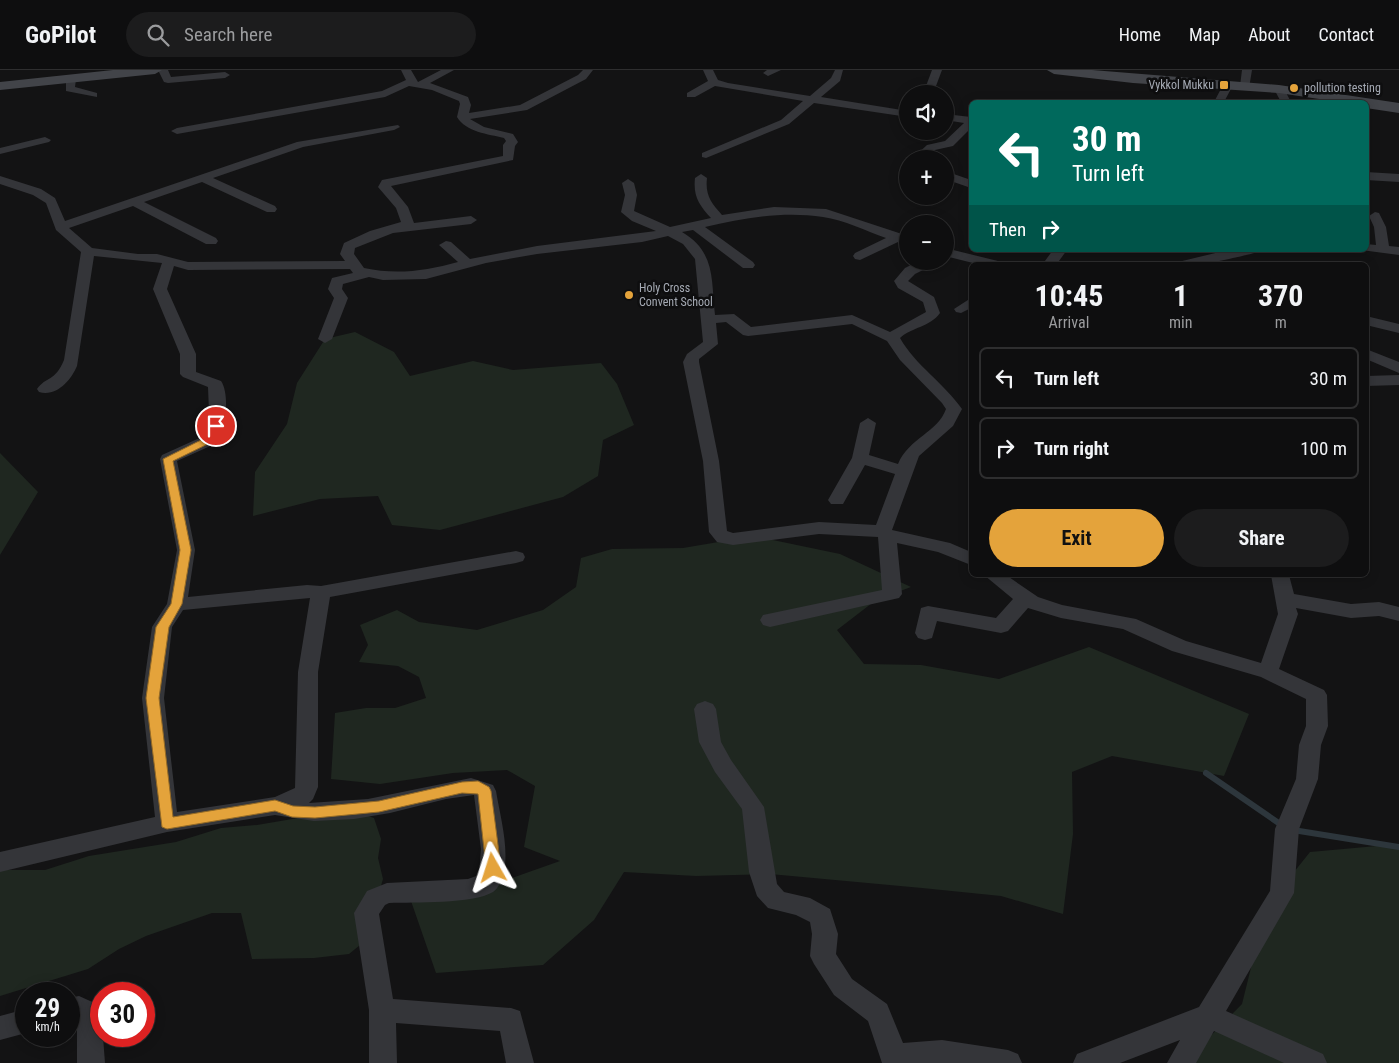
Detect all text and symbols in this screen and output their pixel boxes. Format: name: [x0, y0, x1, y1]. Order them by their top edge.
search box: [126, 12, 476, 57]
text: GoPilot: [25, 21, 96, 49]
icon: search: [144, 21, 172, 49]
text: Search here: [184, 23, 272, 46]
text: Home: [1119, 24, 1161, 45]
text: Map: [1189, 24, 1220, 45]
text: About: [1248, 24, 1290, 45]
text: Contact: [1318, 24, 1374, 45]
place label: Vykkol Mukku: [1149, 78, 1214, 92]
marker: Vykkol Mukku: [1218, 79, 1230, 91]
place label: pollution testing: [1304, 81, 1381, 95]
marker: pollution testing: [1288, 82, 1300, 94]
map controls: [899, 85, 954, 270]
button: sound: [899, 85, 954, 140]
text: 30 m: [1072, 119, 1141, 160]
icon: left: [989, 120, 1054, 185]
button: +: [899, 150, 954, 205]
text: Turn left: [1072, 161, 1144, 186]
button: −: [899, 215, 954, 270]
icon: right: [1036, 215, 1064, 243]
text: Then: [989, 218, 1026, 241]
text: 10:45: [1035, 278, 1103, 313]
text: 1: [1173, 278, 1188, 313]
text: 370: [1258, 278, 1303, 313]
place label: Holy Cross Convent School: [639, 281, 713, 309]
marker: Holy Cross Convent School: [623, 289, 635, 301]
text: Arrival: [1049, 313, 1089, 332]
text: min: [1169, 313, 1192, 332]
text: m: [1275, 313, 1287, 332]
icon: left: [991, 364, 1019, 392]
text: Turn left: [1034, 367, 1099, 390]
text: 30 m: [1310, 367, 1347, 390]
pin: [195, 405, 237, 447]
icon: arrive: [202, 412, 230, 440]
icon: right: [991, 434, 1019, 462]
text: Turn right: [1034, 437, 1109, 460]
text: 100 m: [1300, 437, 1347, 460]
button: Exit: [989, 509, 1164, 567]
button: Share: [1174, 509, 1349, 567]
position arrow: [466, 841, 518, 893]
speed limit sign: 30: [90, 982, 155, 1047]
text: 29: [35, 994, 60, 1023]
text: km/h: [35, 1020, 60, 1034]

